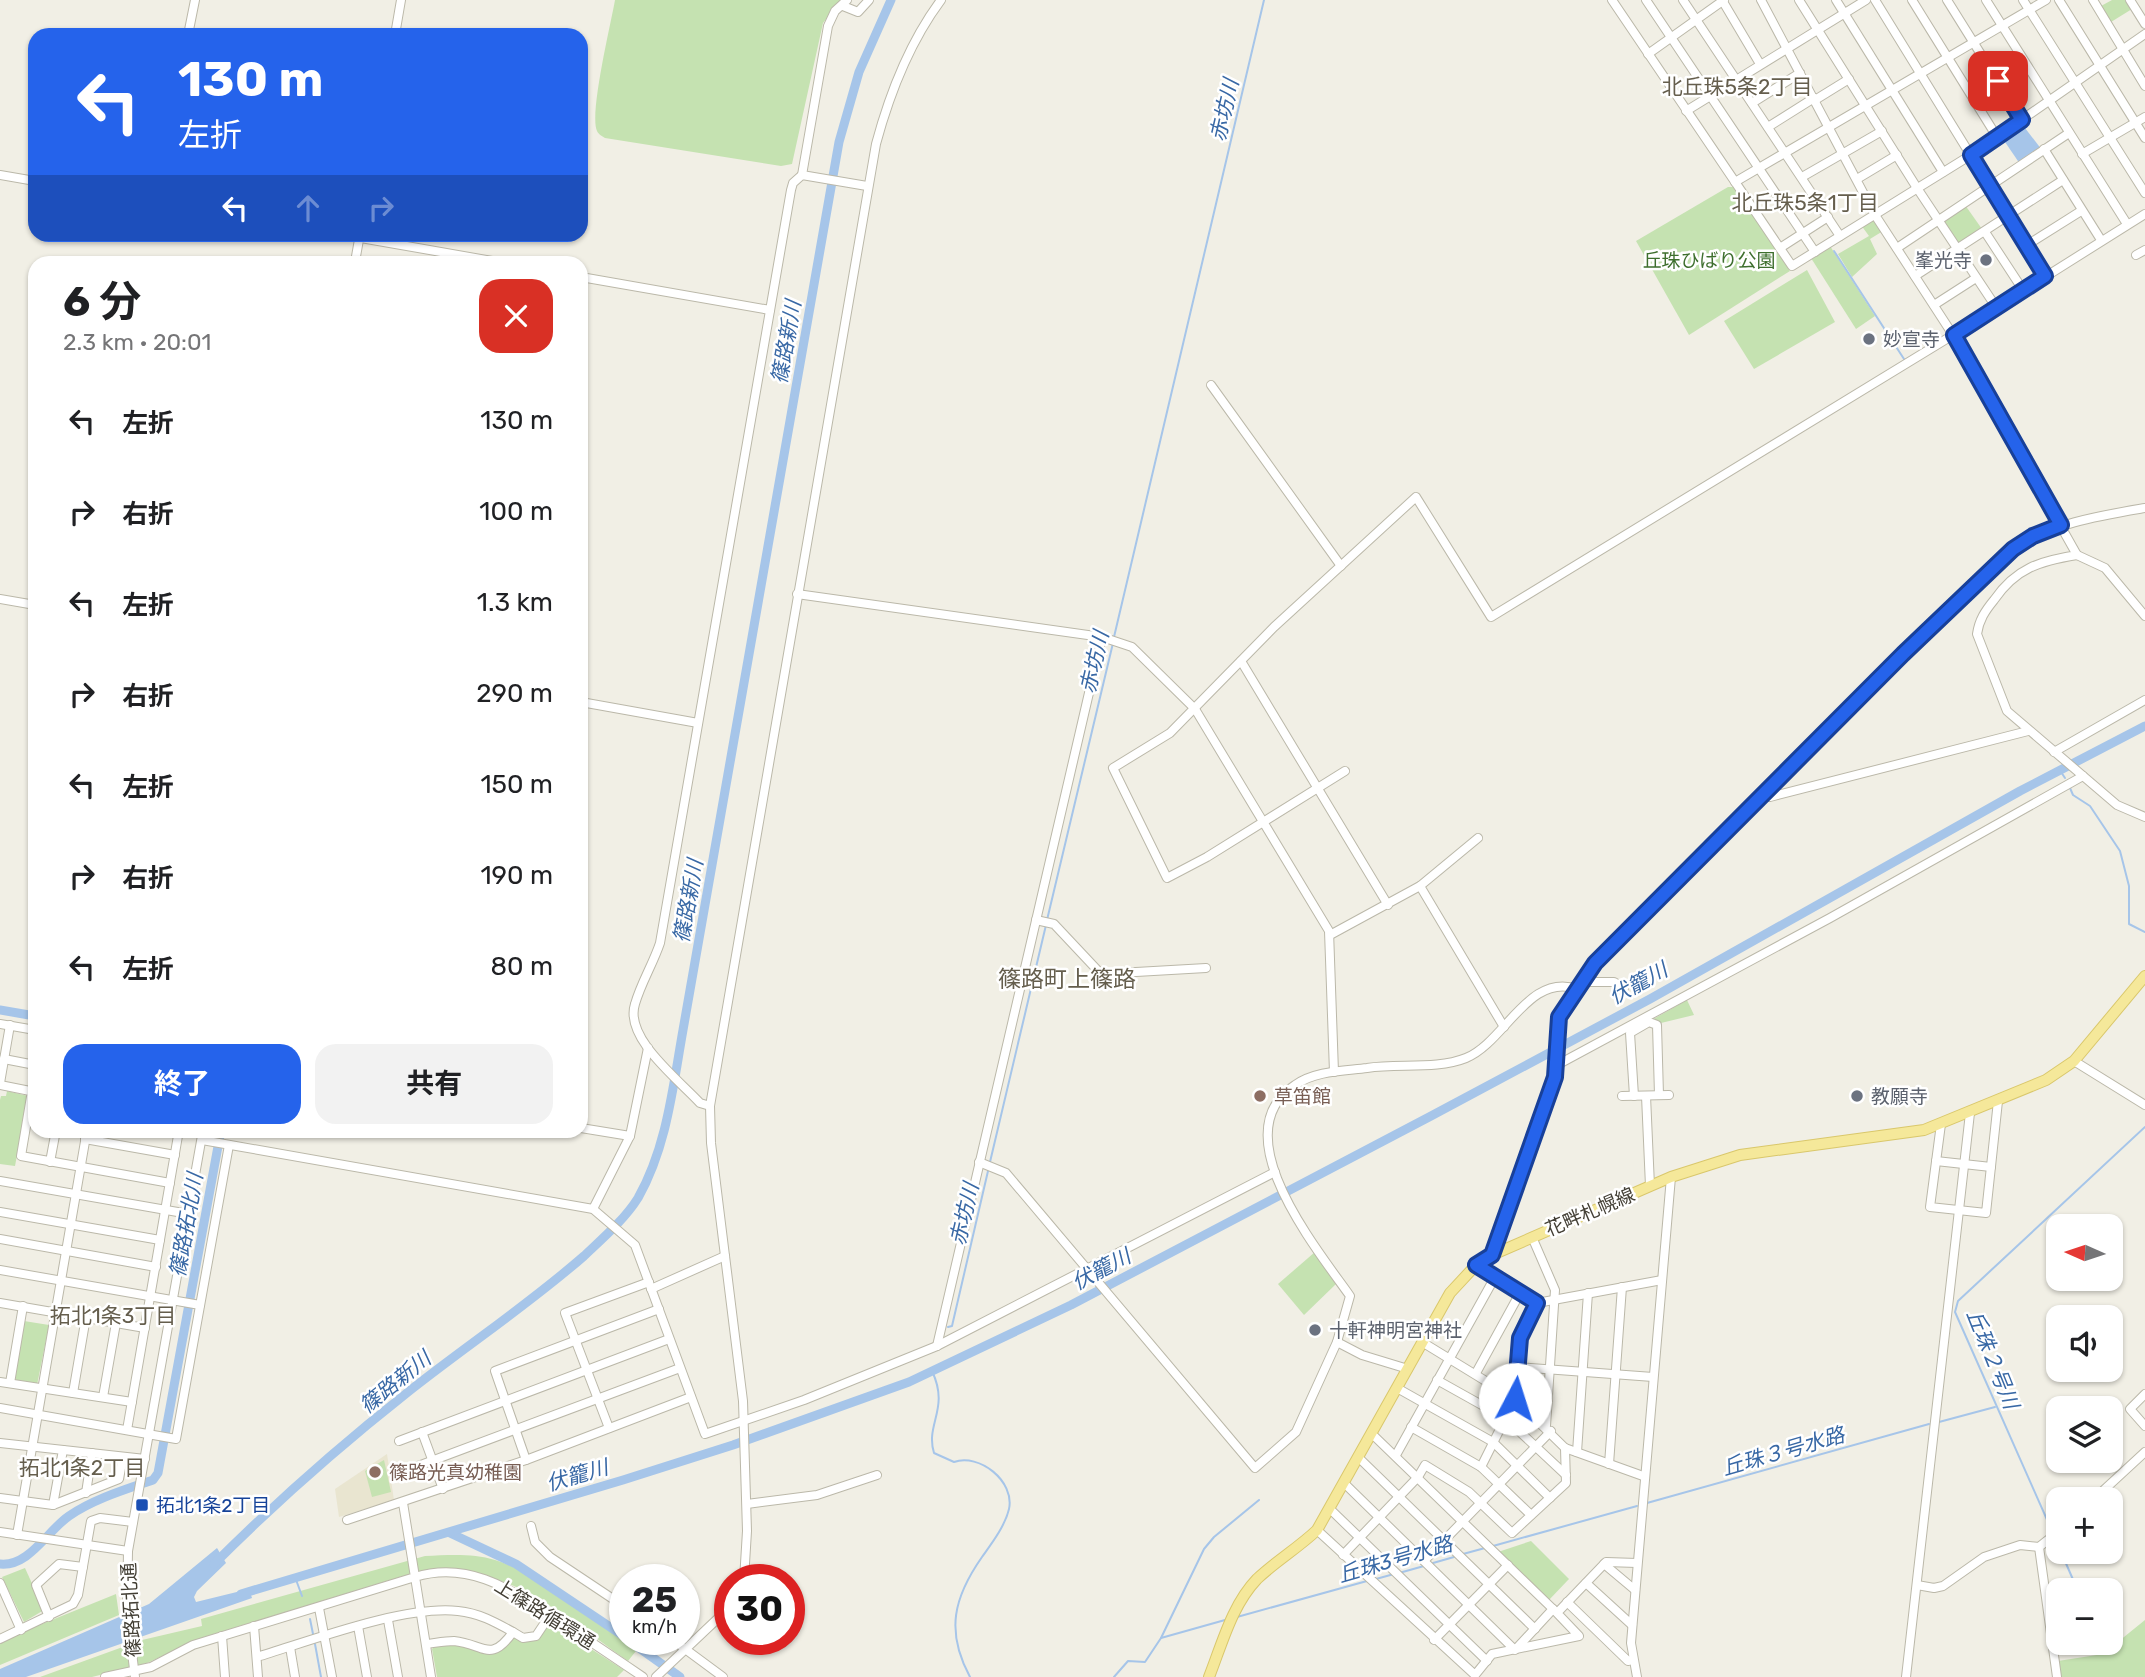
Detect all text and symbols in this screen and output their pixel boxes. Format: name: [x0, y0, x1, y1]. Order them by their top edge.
text: 130 m: [178, 50, 323, 108]
pin: [1968, 51, 2028, 111]
icon: left: [63, 56, 154, 147]
icon: arrive: [1979, 62, 2017, 100]
district label: 北丘珠5条2丁目: [1662, 74, 1812, 99]
water label: 赤坊川: [1205, 75, 1244, 144]
text: 左折: [178, 116, 242, 154]
icon: left: [216, 189, 254, 227]
icon: ahead: [289, 189, 327, 227]
icon: right: [362, 189, 400, 227]
district label: 北丘珠5条1丁目: [1731, 190, 1879, 215]
park label: 丘珠ひばり公園: [1642, 249, 1776, 272]
place label: 峯光寺: [1915, 249, 1972, 272]
marker: 峯光寺: [1978, 252, 1994, 268]
text: 6 分: [63, 277, 141, 327]
button: close: [479, 279, 553, 353]
water label: 篠路新川: [766, 296, 806, 386]
text: 2.3 km · 20:01: [63, 328, 211, 356]
place label: 妙宣寺: [1883, 328, 1940, 351]
marker: 妙宣寺: [1861, 331, 1877, 347]
icon: left: [63, 402, 101, 440]
text: 130 m: [480, 405, 553, 436]
text: 左折: [122, 408, 174, 439]
icon: right: [63, 493, 101, 531]
text: 100 m: [479, 496, 553, 527]
text: 右折: [122, 499, 174, 530]
icon: left: [63, 584, 101, 622]
text: 1.3 km: [477, 587, 553, 618]
text: 左折: [122, 590, 174, 621]
water label: 赤坊川: [1075, 627, 1114, 696]
icon: right: [63, 675, 101, 713]
text: 290 m: [476, 678, 553, 709]
text: 右折: [122, 681, 174, 712]
icon: left: [63, 766, 101, 804]
text: 150 m: [480, 769, 553, 800]
text: 左折: [122, 772, 174, 803]
water label: 篠路新川: [668, 855, 708, 945]
icon: right: [63, 857, 101, 895]
text: 190 m: [480, 860, 553, 891]
text: 右折: [122, 863, 174, 894]
icon: left: [63, 948, 101, 986]
text: 80 m: [490, 951, 553, 982]
text: 左折: [122, 954, 174, 985]
water label: 伏籠川: [1604, 956, 1673, 1009]
district label: 篠路町上篠路: [998, 965, 1136, 993]
button: 終了: [63, 1044, 301, 1124]
button: 共有: [315, 1044, 553, 1124]
place label: 草笛館: [1274, 1085, 1331, 1108]
place label: 教願寺: [1871, 1085, 1928, 1108]
marker: 草笛館: [1252, 1088, 1268, 1104]
marker: 教願寺: [1849, 1088, 1865, 1104]
water label: 篠路拓北川: [165, 1169, 208, 1279]
water label: 赤坊川: [945, 1179, 984, 1248]
street label: 花畔札幌線: [1542, 1183, 1638, 1241]
north arrow: [2046, 1214, 2123, 1292]
map controls: [2046, 1214, 2123, 1655]
water label: 伏籠川: [1067, 1242, 1136, 1295]
district label: 拓北1条3丁目: [50, 1303, 176, 1328]
button: sound: [2046, 1305, 2123, 1382]
water label: 丘珠２号川: [1962, 1306, 2025, 1414]
place label: 十軒神明宮神社: [1329, 1319, 1462, 1342]
marker: 十軒神明宮神社: [1307, 1322, 1323, 1338]
water label: 篠路新川: [354, 1345, 437, 1418]
position arrow: [1478, 1362, 1552, 1436]
button: layers: [2046, 1396, 2123, 1473]
water label: 丘珠３号水路: [1719, 1421, 1849, 1480]
water label: 伏籠川: [543, 1454, 613, 1496]
district label: 拓北1条2丁目: [19, 1455, 145, 1480]
place label: 篠路光真幼稚園: [389, 1461, 522, 1484]
marker: 篠路光真幼稚園: [367, 1464, 383, 1480]
button: +: [2046, 1487, 2123, 1564]
place label: 拓北1条2丁目: [156, 1494, 270, 1517]
marker: 拓北1条2丁目: [134, 1497, 150, 1513]
water label: 丘珠3号水路: [1335, 1530, 1457, 1587]
street label: 篠路拓北通: [117, 1562, 145, 1658]
speed limit sign: 30: [714, 1564, 805, 1655]
street label: 上篠路循環通: [491, 1574, 599, 1654]
button: −: [2046, 1578, 2123, 1655]
text: 25: [632, 1579, 677, 1621]
text: km/h: [632, 1616, 677, 1638]

